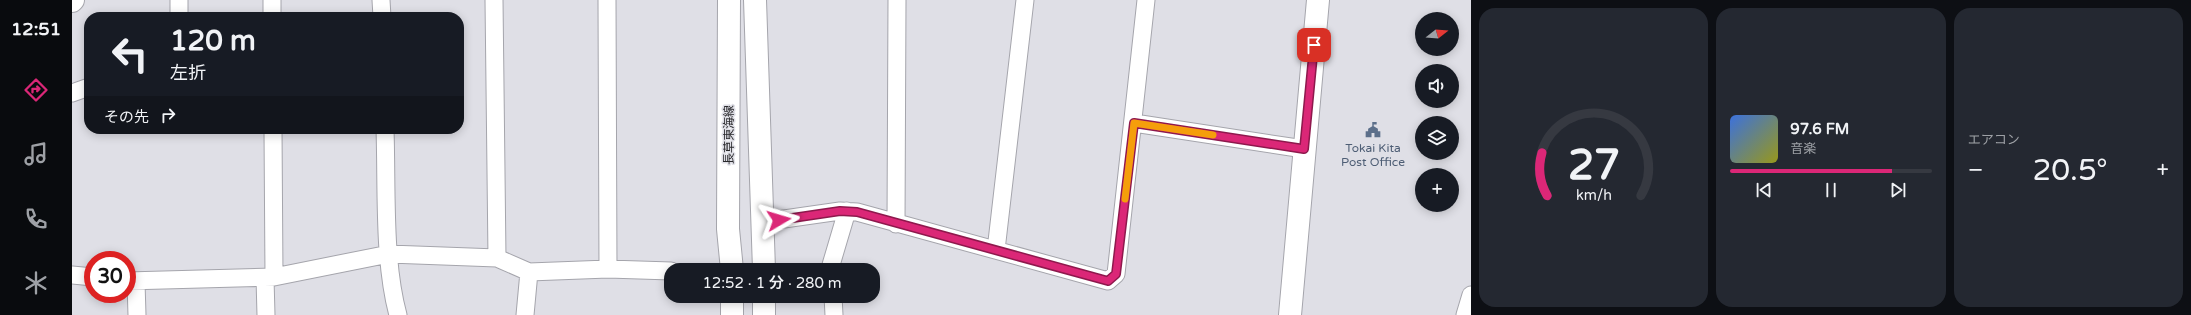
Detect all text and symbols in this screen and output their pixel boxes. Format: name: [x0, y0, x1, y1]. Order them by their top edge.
north arrow: [1415, 12, 1459, 56]
map controls: [1415, 12, 1459, 212]
text: 12:51: [11, 18, 61, 40]
text: 120 m: [170, 24, 256, 58]
icon: left: [104, 28, 156, 80]
pin: [1297, 28, 1331, 62]
icon: arrive: [1303, 34, 1325, 56]
text: 左折: [170, 62, 206, 84]
button: sound: [1415, 64, 1459, 108]
icon: directions: [22, 76, 50, 104]
icon: right: [157, 104, 179, 126]
street label: 長草東海線: [722, 105, 736, 165]
text: その先: [104, 108, 149, 126]
button: layers: [1415, 116, 1459, 160]
text: 97.6 FM: [1790, 120, 1849, 138]
public building icon: Tokai Kita Post Office: [1364, 121, 1382, 139]
text: エアコン: [1968, 132, 2020, 148]
icon: music: [22, 140, 50, 168]
text: 27: [1568, 140, 1620, 190]
place label: Tokai Kita Post Office: [1341, 141, 1405, 169]
text: 音楽: [1790, 141, 1816, 157]
text: 20.5°: [2032, 152, 2108, 189]
text: −: [1968, 157, 1983, 183]
text: +: [2157, 157, 2169, 183]
button: +: [1415, 168, 1459, 212]
icon: previous: [1753, 179, 1775, 201]
icon: pause: [1820, 179, 1842, 201]
icon: next: [1887, 179, 1909, 201]
text: km/h: [1576, 186, 1612, 203]
position arrow: [758, 199, 800, 241]
icon: phone: [22, 205, 50, 233]
speed limit sign: 30: [84, 251, 136, 303]
icon: climate: [22, 269, 50, 297]
text: 12:52 · 1 分 · 280 m: [702, 274, 842, 292]

